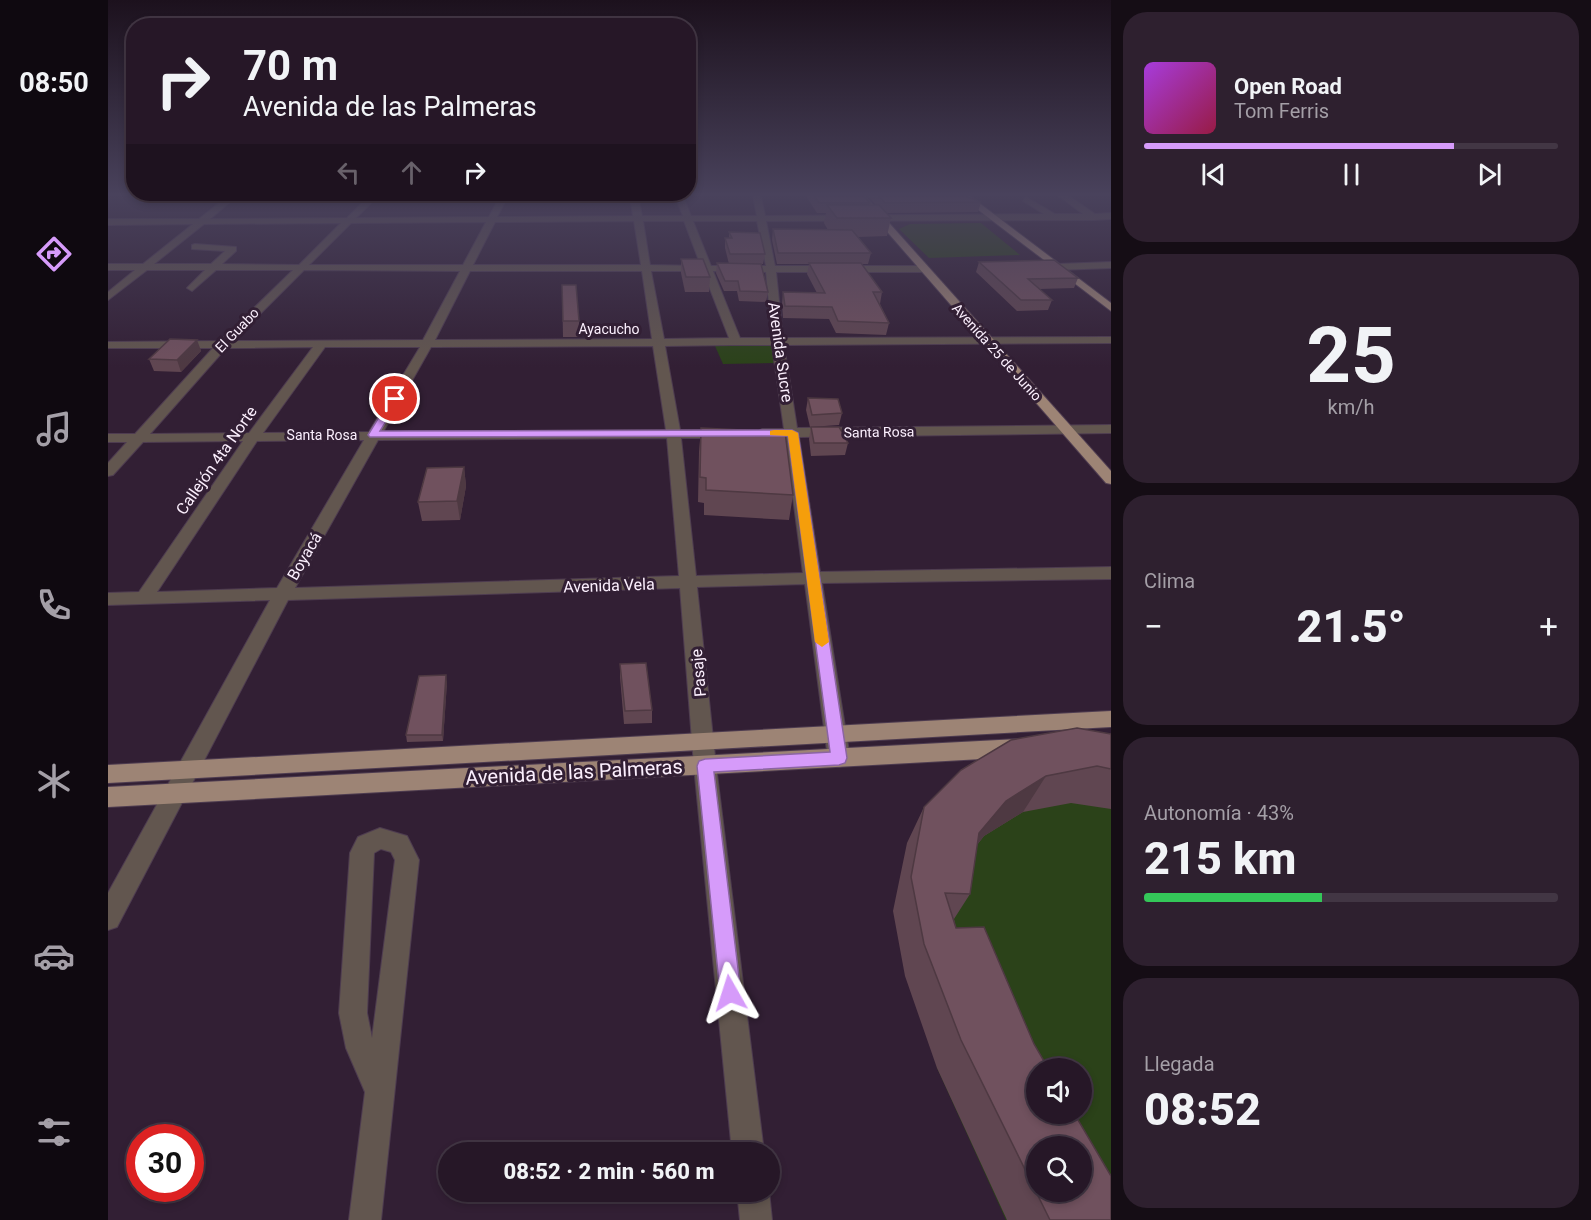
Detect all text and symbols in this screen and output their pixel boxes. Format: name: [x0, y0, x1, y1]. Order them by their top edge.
text: 70 m: [243, 41, 338, 90]
icon: right: [144, 42, 222, 120]
text: 08:50: [19, 67, 89, 99]
text: Open Road: [1234, 74, 1342, 99]
text: Avenida de las Palmeras: [243, 91, 537, 123]
text: Tom Ferris: [1234, 99, 1329, 123]
icon: left: [332, 156, 365, 189]
icon: ahead: [395, 156, 428, 189]
icon: right: [458, 156, 491, 189]
icon: previous: [1197, 158, 1230, 191]
icon: pause: [1335, 158, 1368, 191]
icon: next: [1473, 158, 1506, 191]
icon: directions: [33, 233, 75, 275]
street label: Avenida 25 de Junio: [949, 300, 1045, 404]
street label: Avenida Sucre: [764, 301, 797, 403]
street label: El Guabo: [212, 304, 262, 356]
text: 25: [1306, 310, 1396, 401]
street label: Ayacucho: [579, 321, 640, 337]
pin: [369, 373, 420, 424]
icon: arrive: [378, 382, 411, 415]
text: km/h: [1328, 395, 1374, 419]
street label: Callejón 4ta Norte: [172, 402, 261, 518]
icon: music: [33, 408, 75, 450]
street label: Santa Rosa: [843, 423, 915, 441]
street label: Santa Rosa: [287, 427, 357, 443]
street label: Boyacá: [283, 529, 326, 584]
text: Clima: [1144, 569, 1195, 593]
street label: Avenida Vela: [563, 574, 655, 597]
icon: phone: [33, 584, 75, 626]
text: 21.5°: [1297, 600, 1406, 653]
text: −: [1144, 607, 1163, 646]
text: +: [1539, 607, 1558, 646]
street label: Pasaje: [687, 648, 710, 698]
street label: Avenida de las Palmeras: [465, 754, 683, 790]
icon: climate: [33, 760, 75, 802]
text: Autonomía · 43%: [1144, 801, 1294, 825]
text: 215 km: [1144, 832, 1296, 885]
icon: car: [33, 935, 75, 977]
position arrow: [698, 961, 762, 1025]
text: Llegada: [1144, 1052, 1215, 1076]
map controls: [1026, 1058, 1092, 1202]
button: sound: [1026, 1058, 1092, 1124]
text: 08:52: [1144, 1083, 1261, 1136]
icon: filters: [33, 1111, 75, 1153]
speed limit sign: 30: [126, 1124, 204, 1202]
button: search: [1026, 1136, 1092, 1202]
text: 08:52 · 2 min · 560 m: [504, 1159, 714, 1184]

